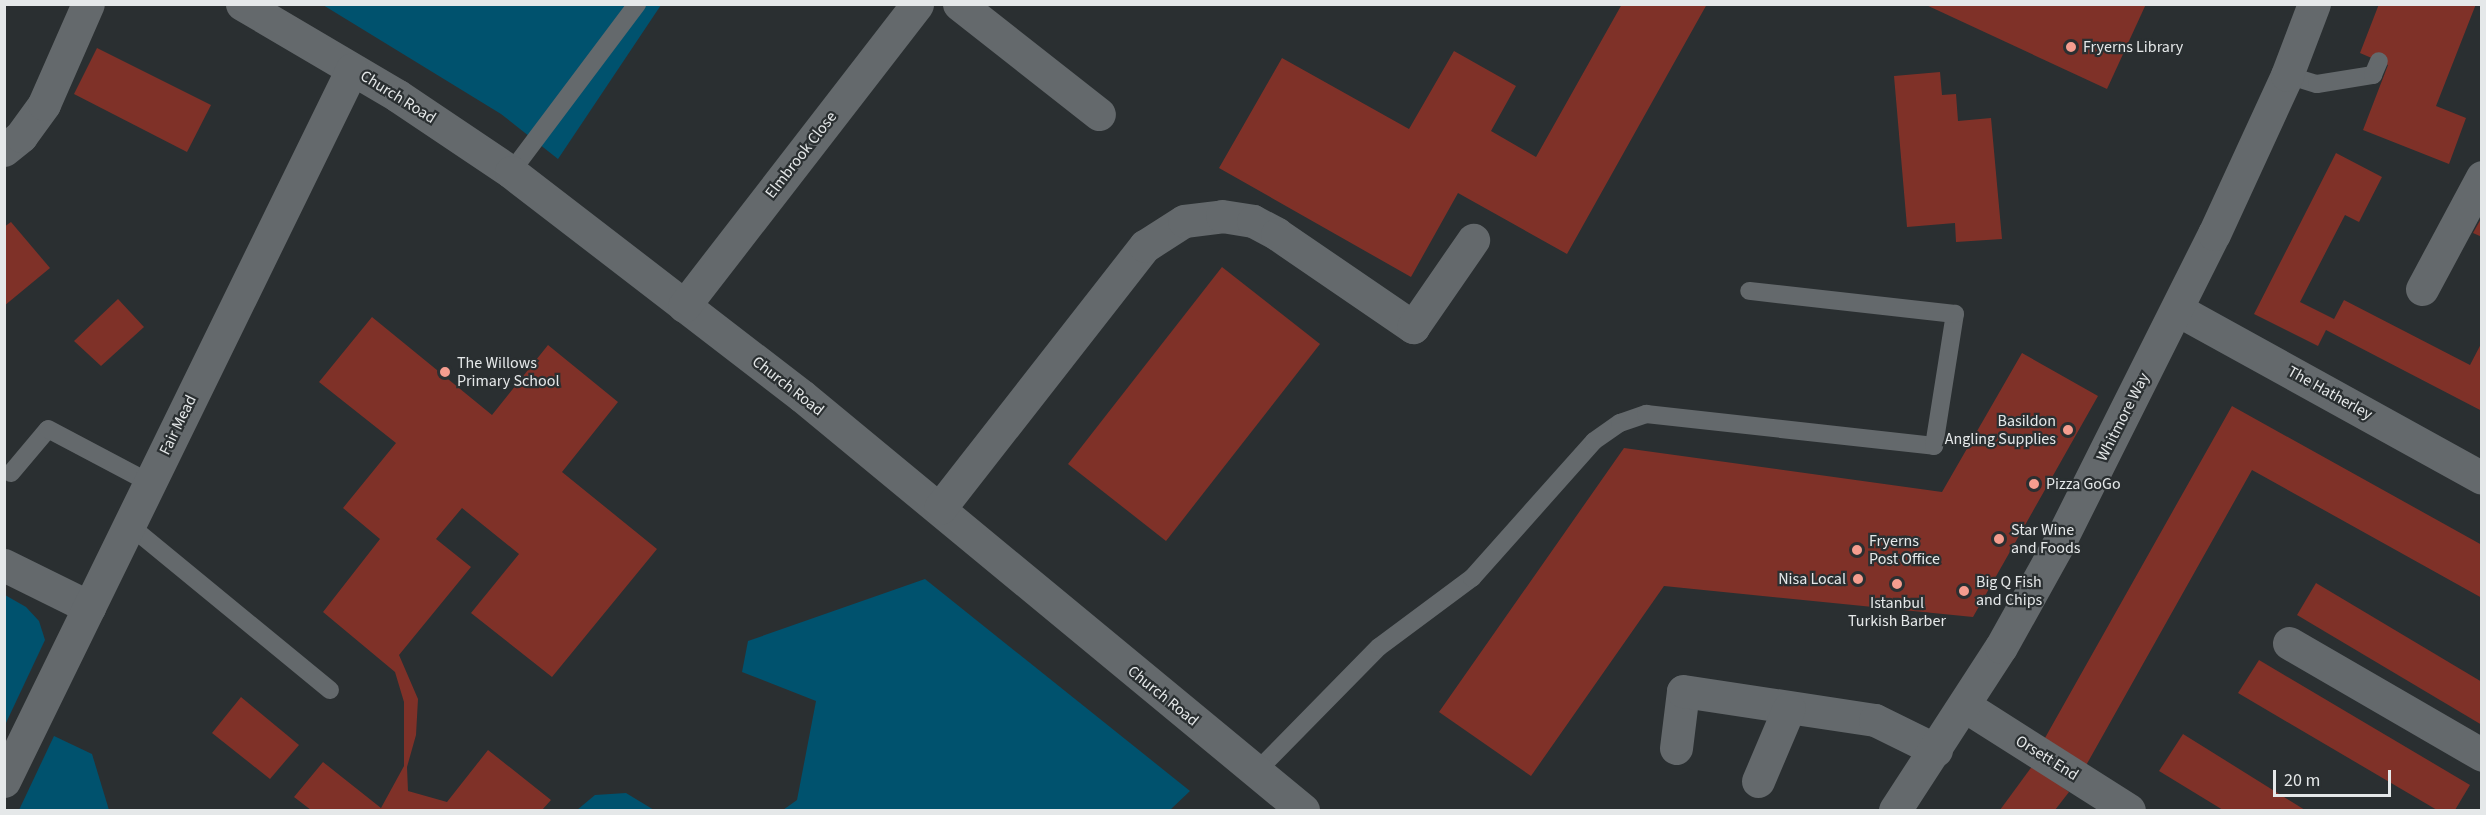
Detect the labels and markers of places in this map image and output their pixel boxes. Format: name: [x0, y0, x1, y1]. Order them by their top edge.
place label: Fryerns Library: [2083, 37, 2183, 57]
marker: Fryerns Library: [2064, 40, 2078, 54]
place label: The Willows Primary School: [457, 353, 559, 391]
marker: The Willows Primary School: [438, 365, 452, 379]
place label: Basildon Angling Supplies: [1945, 411, 2056, 449]
marker: Basildon Angling Supplies: [2061, 423, 2075, 437]
place label: Pizza GoGo: [2046, 474, 2121, 494]
marker: Pizza GoGo: [2027, 477, 2041, 491]
place label: Star Wine and Foods: [2011, 520, 2081, 558]
place label: Fryerns Post Office: [1869, 531, 1940, 569]
marker: Star Wine and Foods: [1992, 532, 2006, 546]
marker: Fryerns Post Office: [1850, 543, 1864, 557]
place label: Nisa Local: [1778, 569, 1846, 589]
marker: Nisa Local: [1851, 572, 1865, 586]
place label: Big Q Fish and Chips: [1976, 572, 2042, 610]
marker: Istanbul Turkish Barber: [1890, 577, 1904, 591]
marker: Big Q Fish and Chips: [1957, 584, 1971, 598]
place label: Istanbul Turkish Barber: [1848, 593, 1946, 631]

